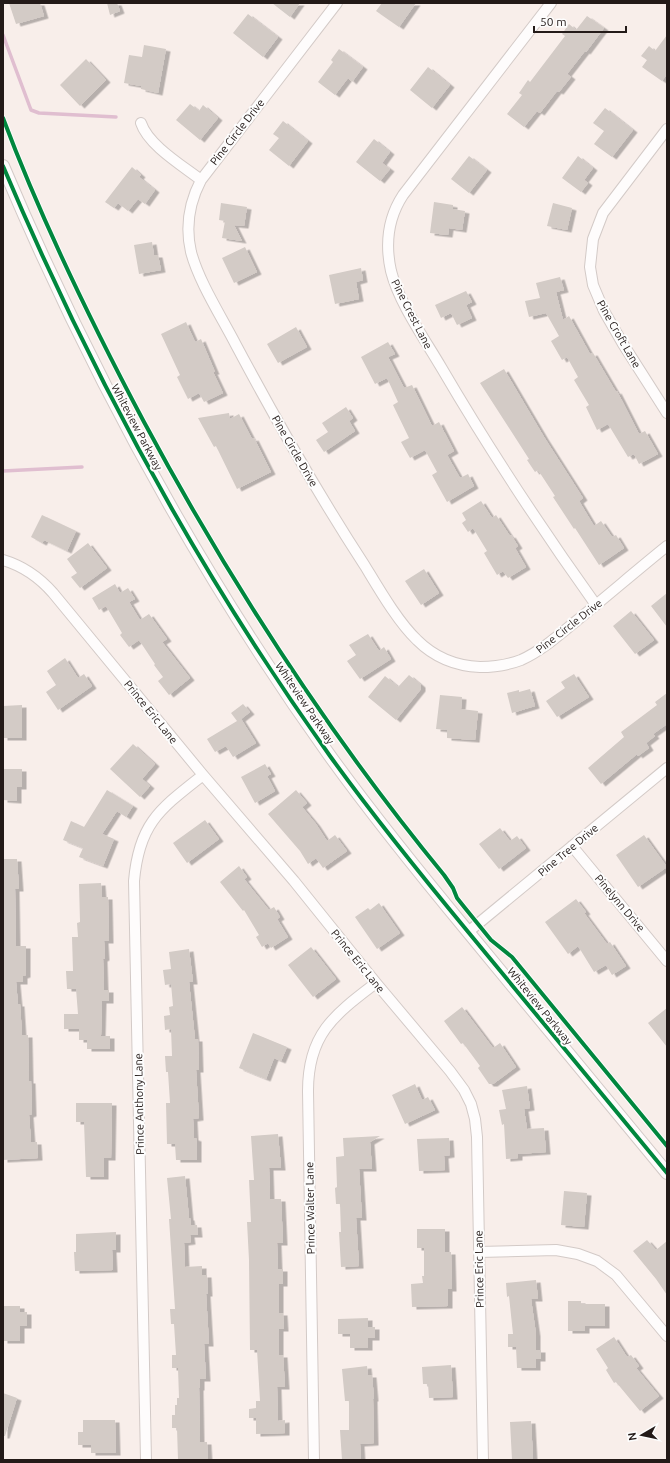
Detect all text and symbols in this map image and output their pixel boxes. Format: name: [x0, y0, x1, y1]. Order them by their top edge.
scale bar: [534, 8, 626, 34]
text: 50 m: [540, 15, 567, 28]
street label: Pine Circle Drive: [208, 97, 266, 167]
street label: Pine Crest Lane: [389, 277, 435, 351]
street label: Pine Croft Lane: [595, 298, 643, 370]
street label: Whiteview Parkway: [109, 382, 165, 473]
street label: Pine Circle Drive: [270, 413, 320, 489]
street label: Pine Circle Drive: [534, 597, 604, 655]
street label: Whiteview Parkway: [273, 660, 337, 747]
street label: Prince Eric Lane: [122, 678, 180, 746]
street label: Pine Tree Drive: [536, 821, 600, 879]
street label: Pinelynn Drive: [593, 872, 647, 934]
street label: Prince Eric Lane: [329, 927, 387, 995]
street label: Whiteview Parkway: [505, 965, 575, 1048]
street label: Prince Anthony Lane: [132, 1053, 146, 1155]
street label: Prince Walter Lane: [303, 1162, 317, 1254]
street label: Prince Eric Lane: [472, 1230, 486, 1308]
north arrow: [622, 1415, 662, 1455]
text: N: [626, 1432, 639, 1442]

